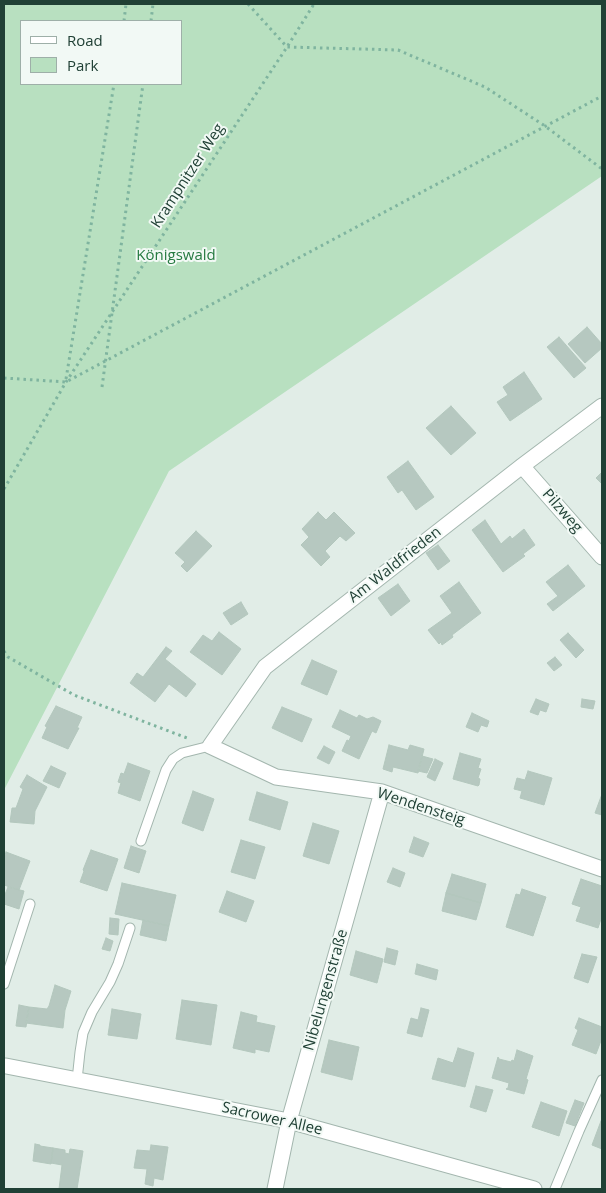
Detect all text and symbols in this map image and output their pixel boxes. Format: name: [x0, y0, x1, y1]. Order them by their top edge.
legend: [20, 20, 182, 85]
text: Road: [67, 30, 103, 50]
text: Park: [67, 55, 98, 75]
street label: Krampnitzer Weg: [148, 120, 228, 232]
park label: Königswald: [136, 247, 216, 265]
street label: Pilzweg: [538, 486, 586, 536]
street label: Am Waldfrieden: [345, 523, 445, 607]
street label: Wendensteig: [375, 784, 467, 830]
street label: Nibelungenstraße: [300, 927, 352, 1053]
street label: Sacrower Allee: [220, 1099, 324, 1139]

